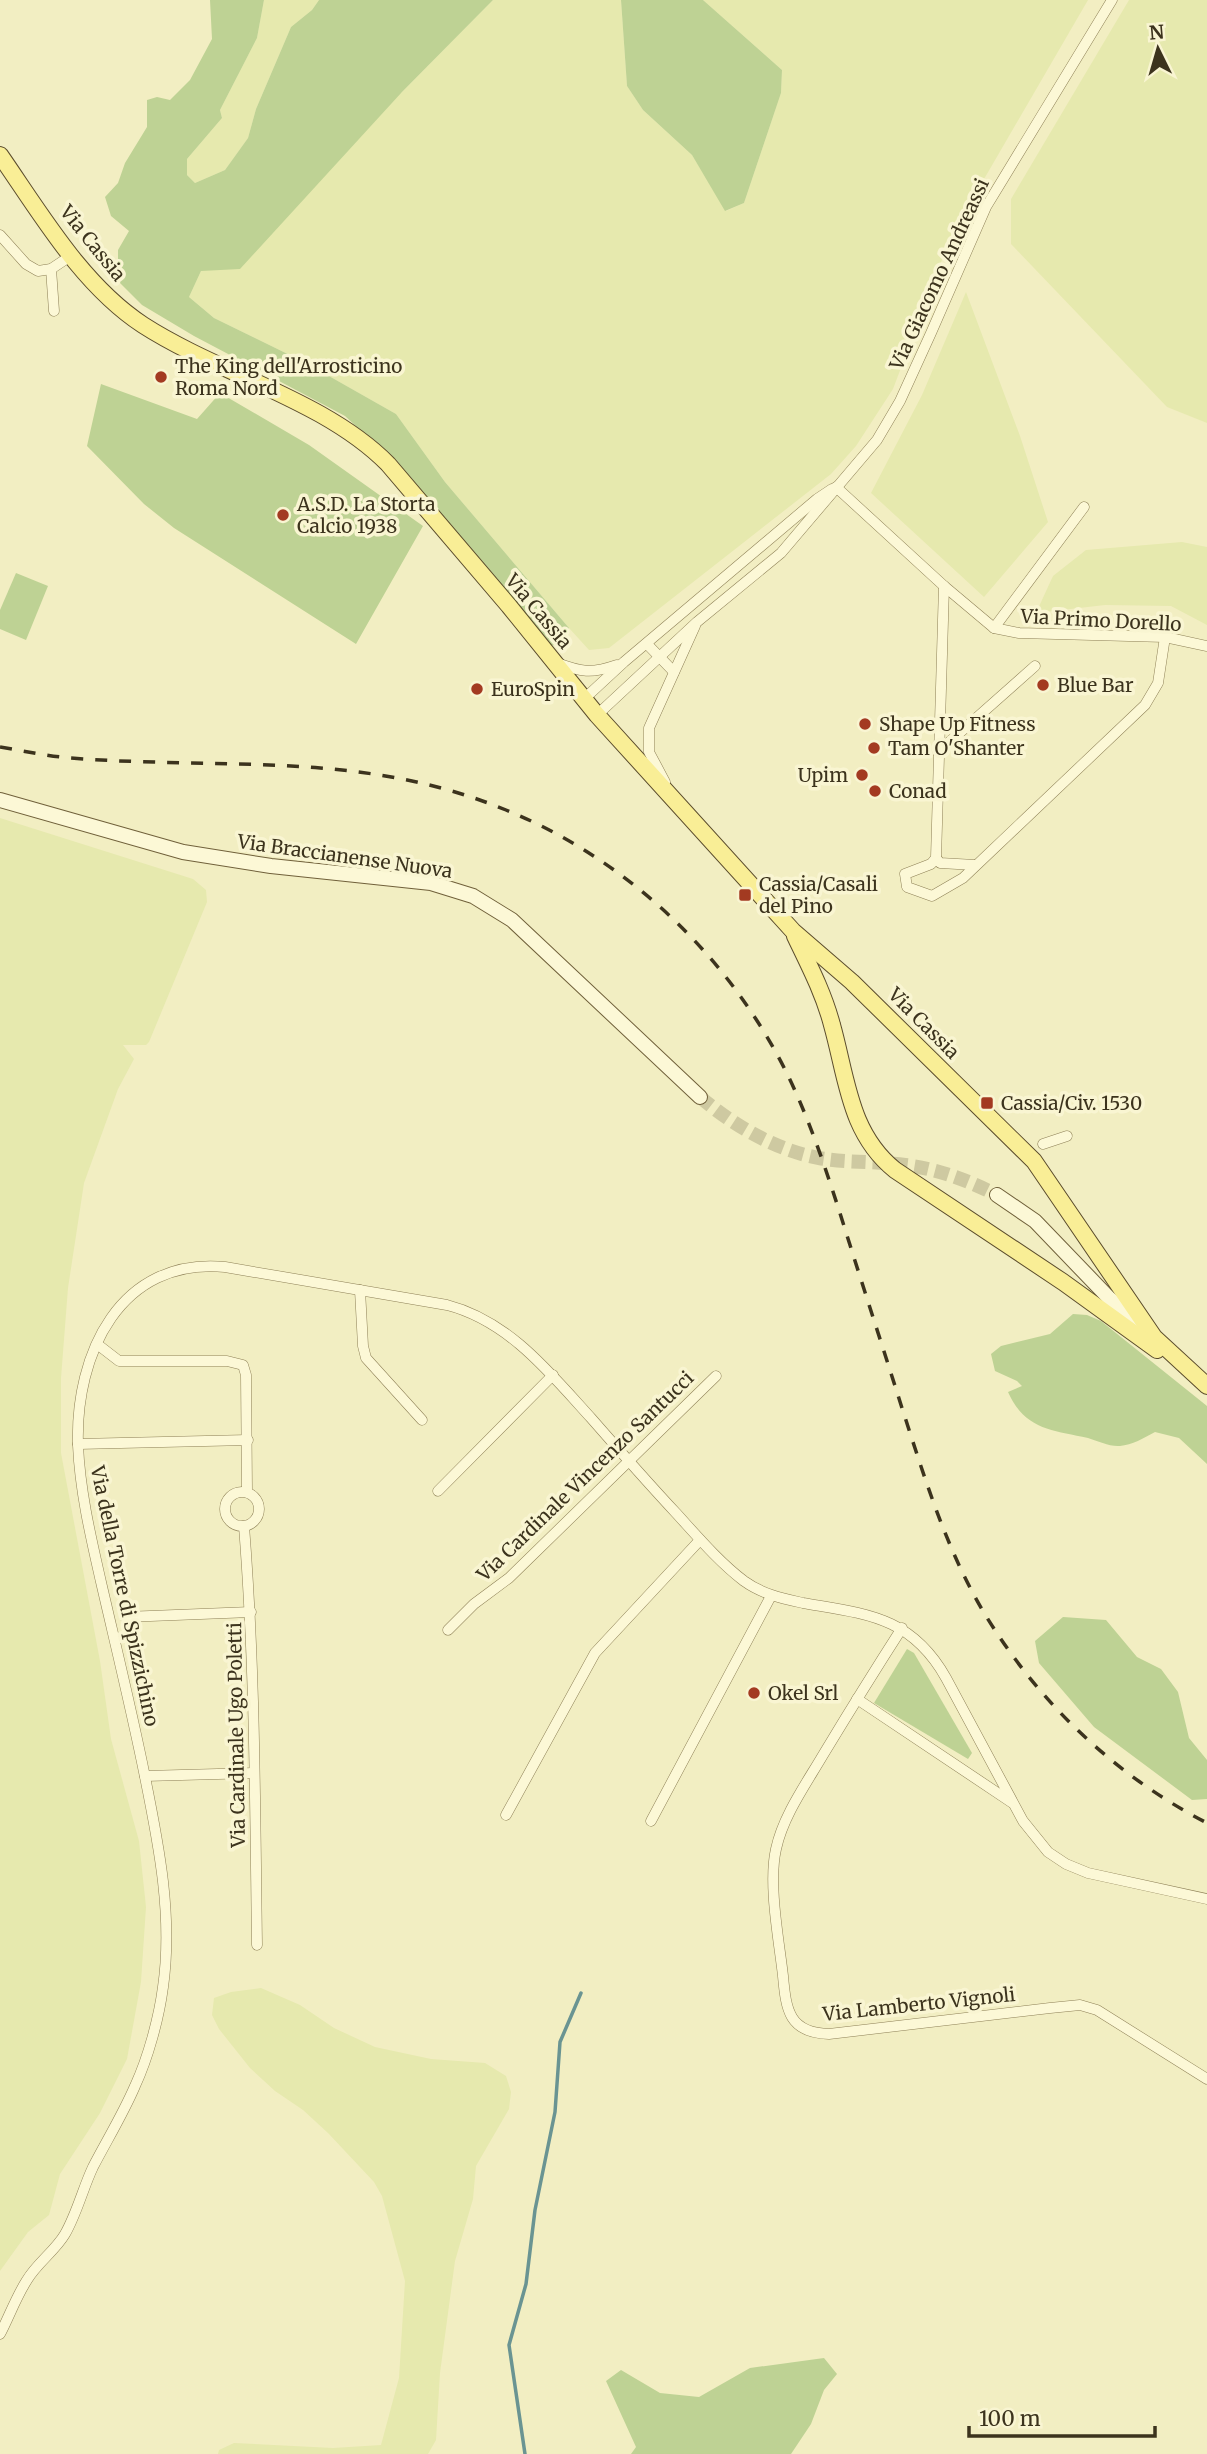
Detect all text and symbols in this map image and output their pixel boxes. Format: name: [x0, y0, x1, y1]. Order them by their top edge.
north arrow: [1123, 14, 1193, 84]
text: N: [1148, 19, 1165, 45]
street label: Via Giacomo Andreassi: [884, 174, 994, 374]
street label: Via Cassia: [54, 199, 131, 286]
place label: The King dell'Arrosticino Roma Nord: [175, 354, 402, 400]
marker: The King dell'Arrosticino Roma Nord: [153, 369, 169, 385]
place label: A.S.D. La Storta Calcio 1938: [296, 492, 435, 538]
marker: A.S.D. La Storta Calcio 1938: [275, 507, 291, 523]
street label: Via Cassia: [500, 568, 577, 654]
street label: Via Primo Dorello: [1019, 604, 1182, 636]
place label: Blue Bar: [1057, 673, 1134, 697]
place label: EuroSpin: [491, 677, 575, 701]
marker: Blue Bar: [1035, 677, 1051, 693]
marker: EuroSpin: [469, 681, 485, 697]
place label: Shape Up Fitness: [879, 712, 1035, 736]
marker: Shape Up Fitness: [857, 716, 873, 732]
place label: Tam O'Shanter: [888, 736, 1025, 760]
marker: Tam O'Shanter: [866, 740, 882, 756]
place label: Upim: [798, 763, 848, 787]
marker: Upim: [854, 767, 870, 783]
place label: Conad: [889, 779, 947, 803]
marker: Conad: [867, 783, 883, 799]
street label: Via Braccianense Nuova: [235, 829, 454, 883]
place label: Cassia/Casali del Pino: [759, 872, 878, 918]
marker: Cassia/Casali del Pino: [737, 887, 753, 903]
street label: Via Cassia: [883, 982, 965, 1064]
place label: Cassia/Civ. 1530: [1001, 1091, 1142, 1115]
marker: Cassia/Civ. 1530: [979, 1095, 995, 1111]
street label: Via Cardinale Vincenzo Santucci: [471, 1366, 699, 1587]
street label: Via della Torre di Spizzichino: [85, 1463, 164, 1728]
street label: Via Cardinale Ugo Poletti: [222, 1622, 250, 1849]
place label: Okel Srl: [768, 1681, 838, 1705]
marker: Okel Srl: [746, 1685, 762, 1701]
street label: Via Lamberto Vignoli: [821, 1982, 1016, 2026]
scale bar: [969, 2394, 1154, 2438]
text: 100 m: [979, 2405, 1041, 2432]

